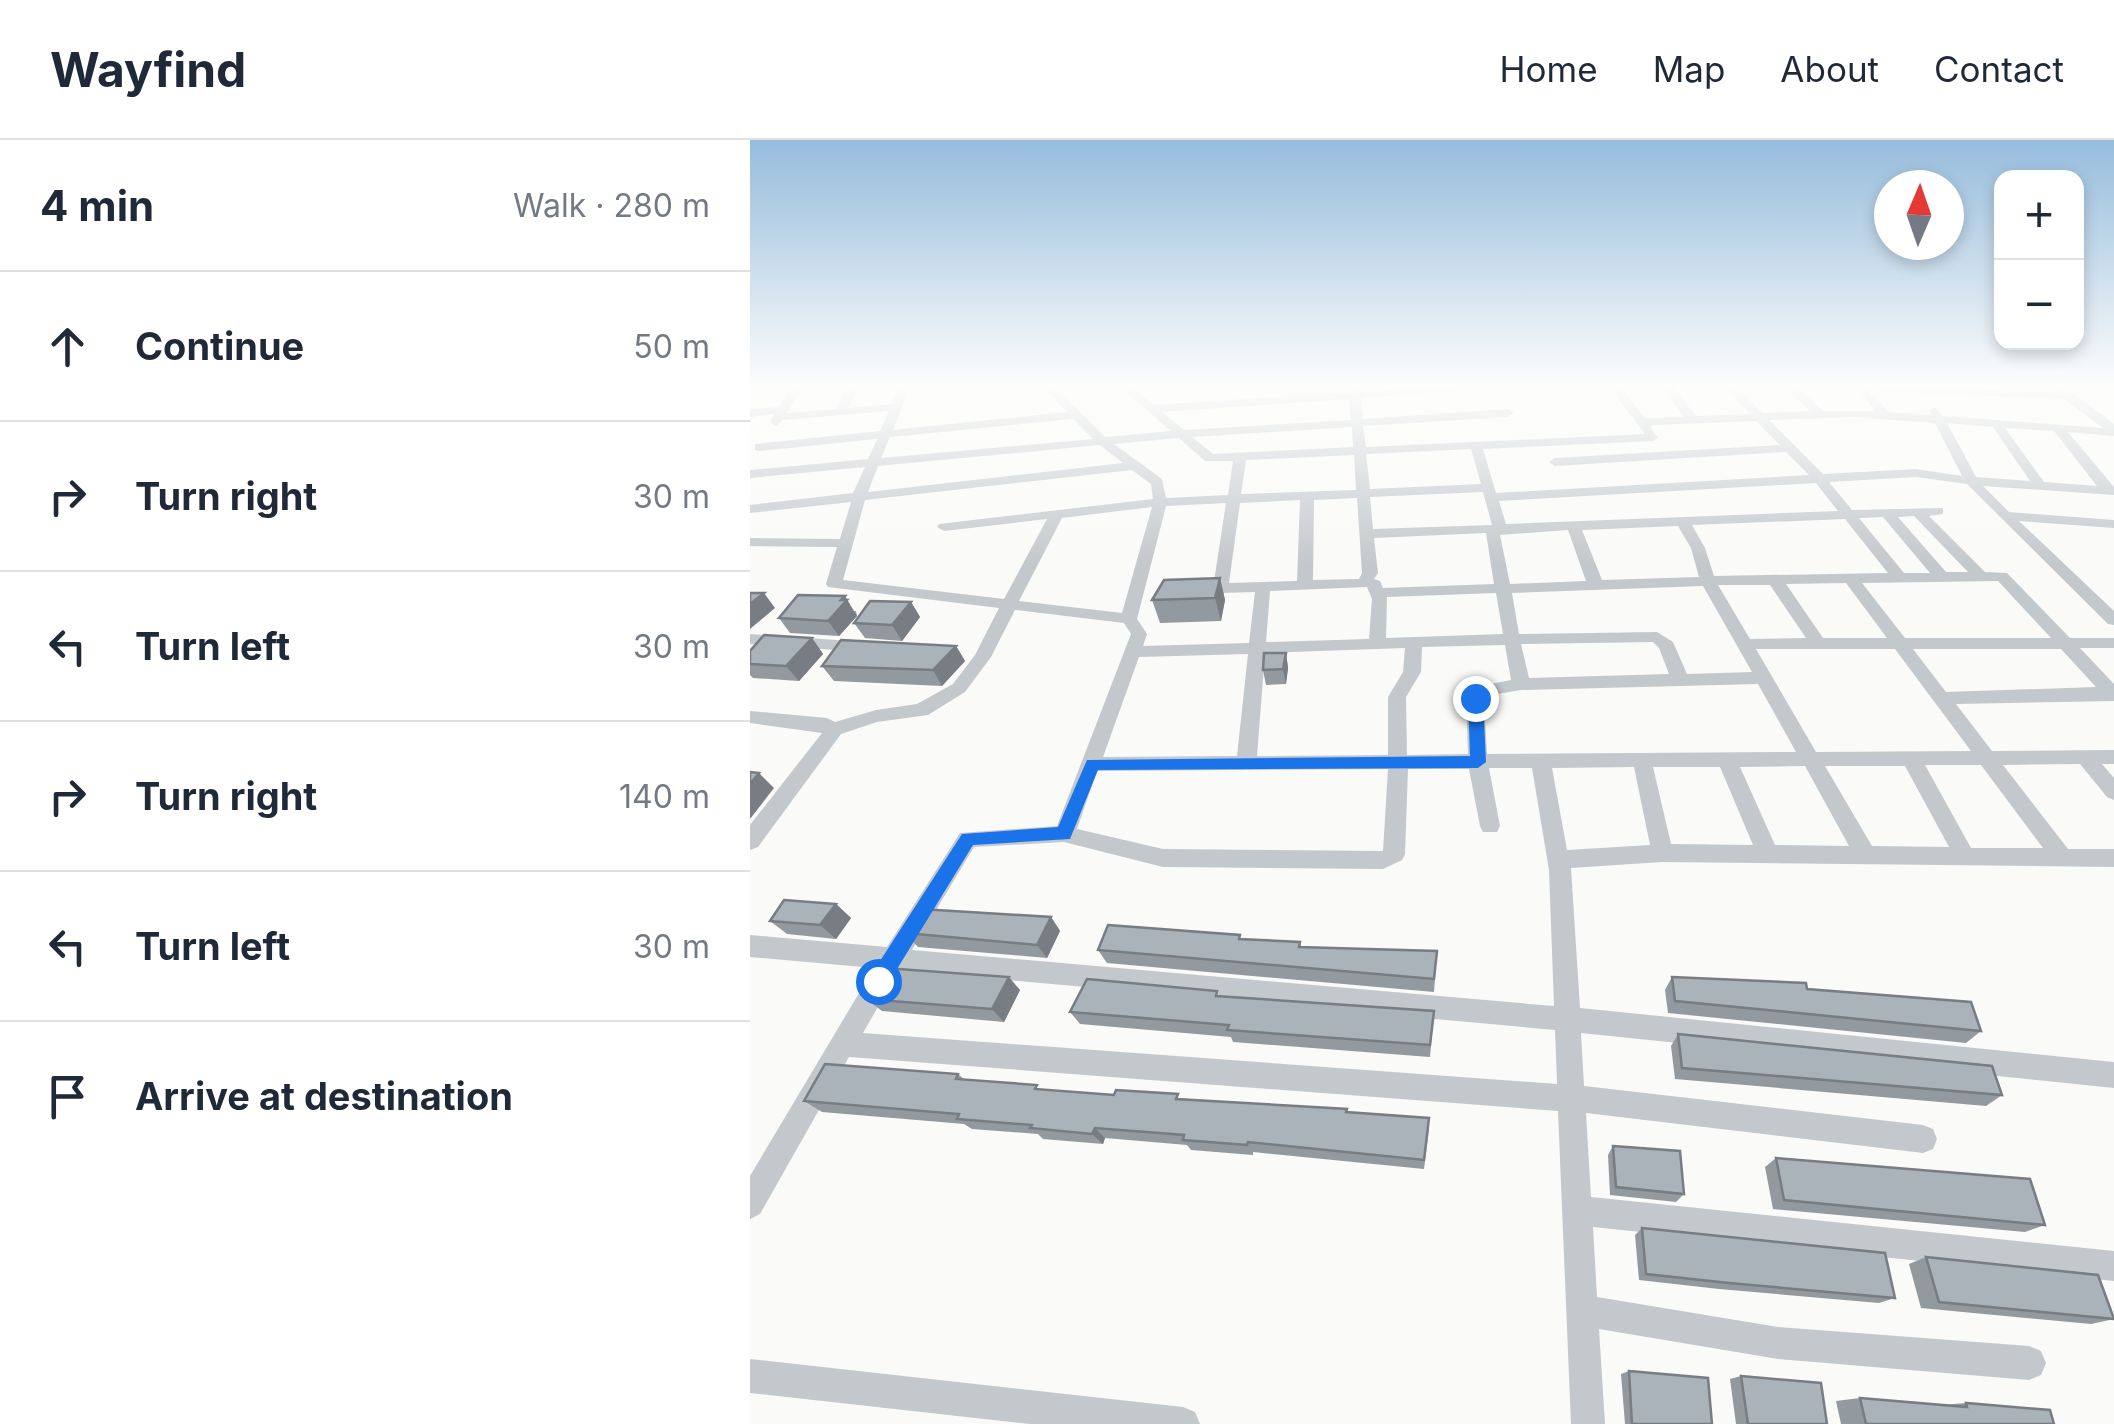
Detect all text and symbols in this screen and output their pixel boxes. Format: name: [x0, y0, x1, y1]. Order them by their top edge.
text: Wayfind: [50, 40, 246, 99]
text: Home: [1500, 48, 1598, 90]
text: Map: [1653, 48, 1725, 90]
text: About: [1780, 48, 1879, 90]
text: Contact: [1934, 48, 2064, 90]
north arrow: [1874, 170, 1964, 260]
map controls: [1994, 170, 2084, 350]
button: +: [1994, 170, 2084, 260]
text: 4 min: [40, 180, 154, 231]
text: Walk · 280 m: [513, 186, 710, 225]
button: −: [1994, 260, 2084, 350]
icon: ahead: [40, 319, 95, 374]
text: Continue: [135, 323, 304, 369]
text: 50 m: [633, 327, 710, 366]
icon: right: [40, 469, 95, 524]
text: Turn right: [135, 473, 317, 519]
text: 30 m: [633, 477, 710, 516]
icon: left: [40, 619, 95, 674]
text: Turn left: [135, 623, 290, 669]
text: 30 m: [633, 627, 710, 666]
route end: [1453, 676, 1499, 722]
icon: right: [40, 769, 95, 824]
text: Turn right: [135, 773, 317, 819]
text: 140 m: [619, 777, 710, 816]
icon: left: [40, 919, 95, 974]
text: Turn left: [135, 923, 290, 969]
text: 30 m: [633, 927, 710, 966]
route start: [856, 959, 902, 1005]
icon: arrive: [40, 1069, 95, 1124]
text: Arrive at destination: [135, 1073, 513, 1119]

